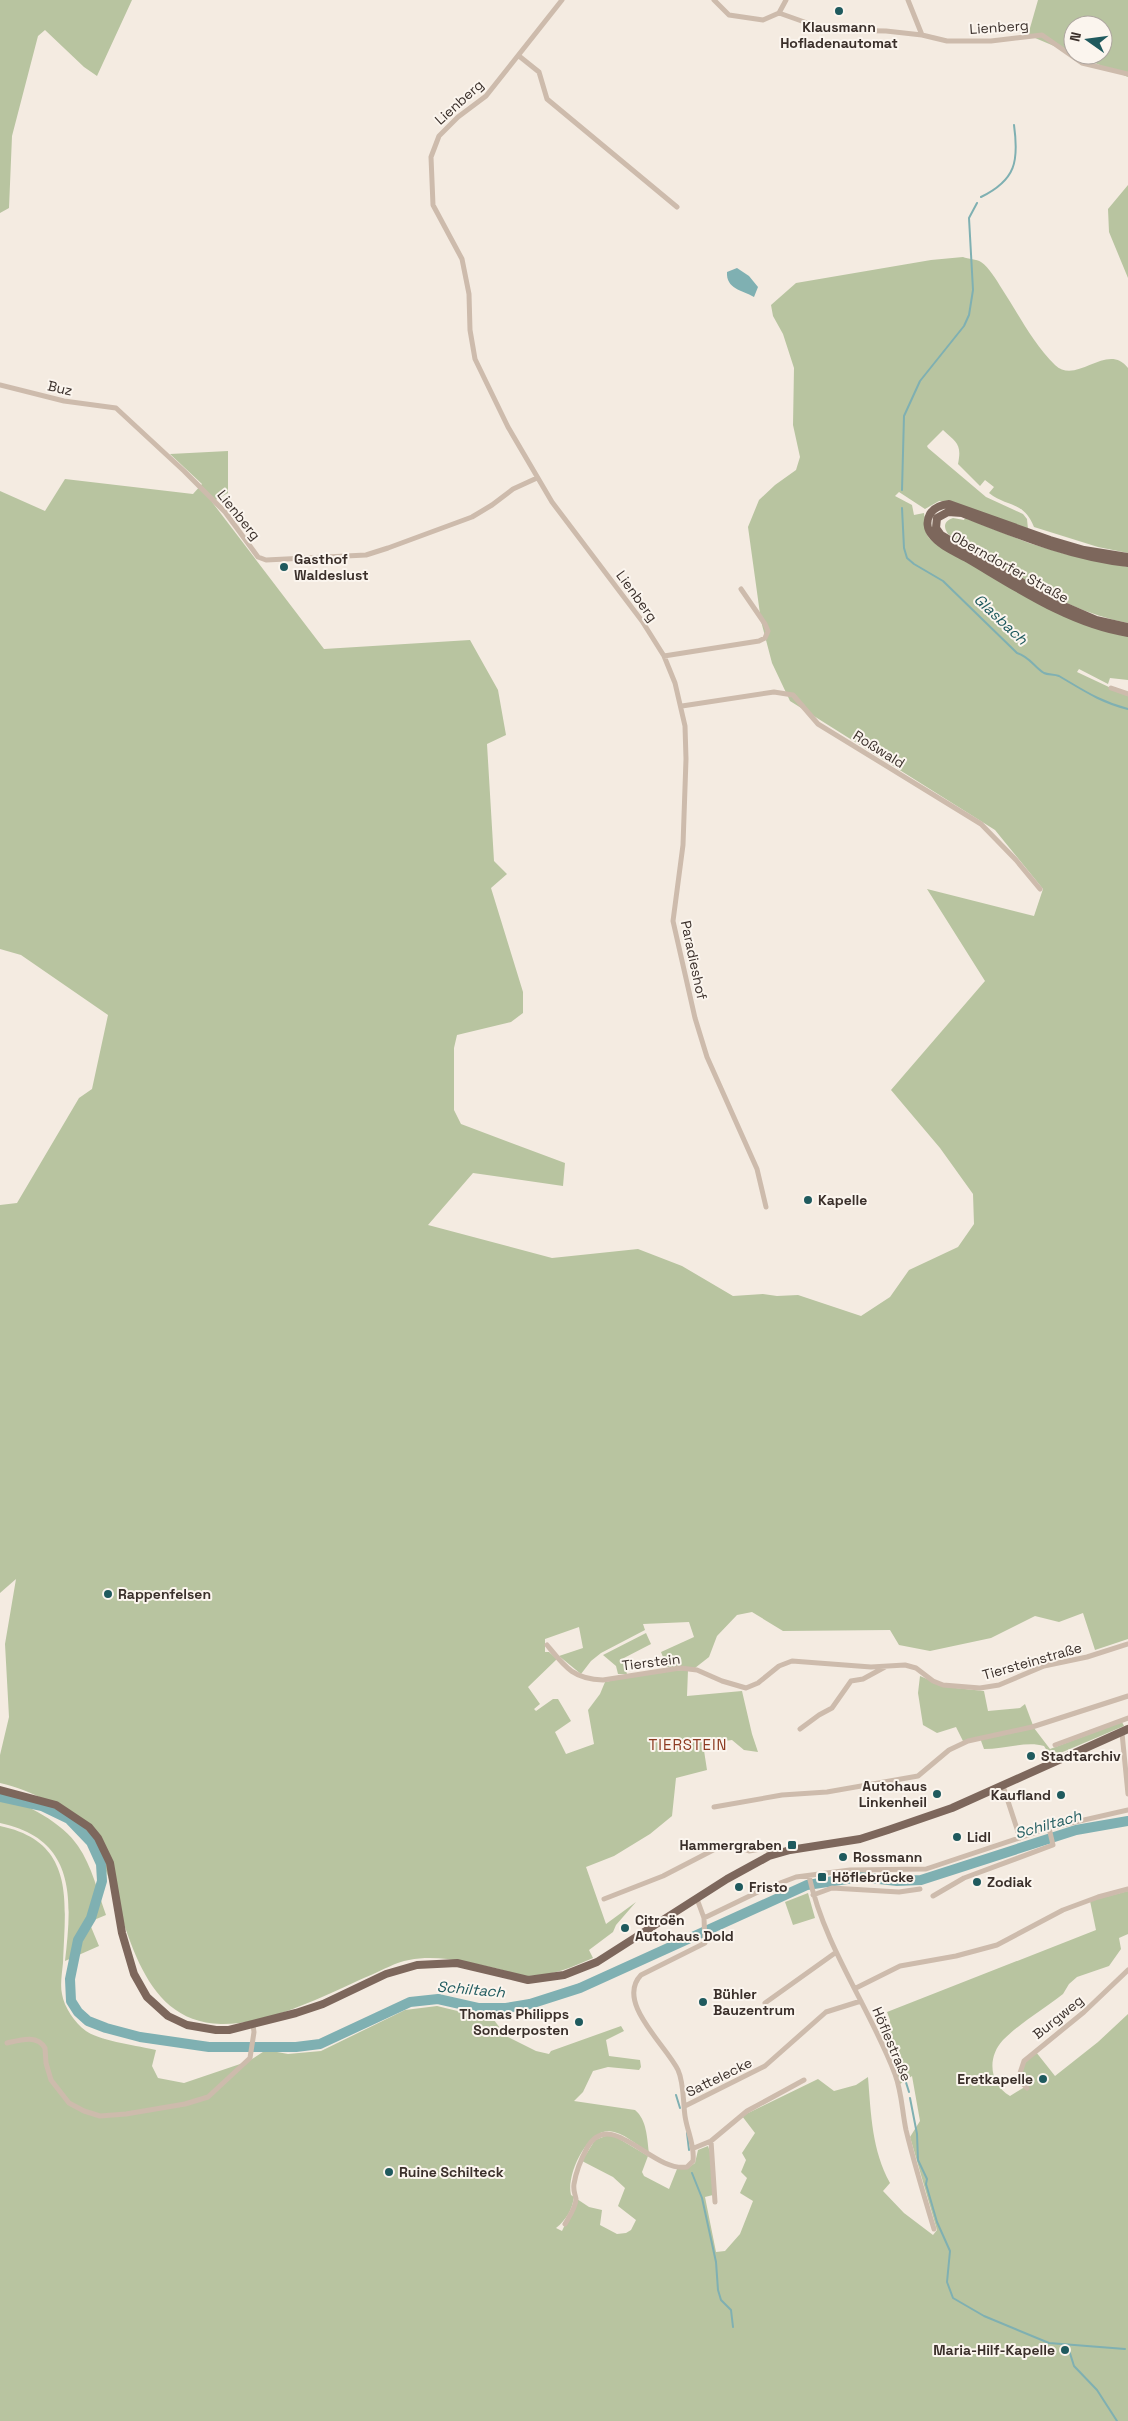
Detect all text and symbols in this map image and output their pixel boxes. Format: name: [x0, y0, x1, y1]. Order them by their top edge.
marker: Klausmann Hofladenautomat: [833, 5, 845, 17]
north arrow: [1063, 15, 1113, 65]
street label: Lienberg: [969, 16, 1029, 38]
place label: Klausmann Hofladenautomat: [780, 18, 898, 52]
text: N: [1066, 30, 1085, 44]
street label: Lienberg: [431, 75, 487, 129]
street label: Buz: [46, 376, 74, 400]
street label: Lienberg: [213, 486, 265, 544]
street label: Oberndorfer Straße: [948, 527, 1072, 607]
place label: Gasthof Waldeslust: [294, 550, 369, 584]
marker: Gasthof Waldeslust: [278, 561, 290, 573]
street label: Lienberg: [612, 567, 662, 625]
water label: Glasbach: [970, 589, 1032, 649]
street label: Roßwald: [850, 726, 908, 772]
street label: Paradieshof: [677, 919, 711, 1001]
place label: Kapelle: [818, 1191, 867, 1209]
marker: Kapelle: [802, 1194, 814, 1206]
place label: Rappenfelsen: [118, 1585, 211, 1603]
marker: Rappenfelsen: [102, 1588, 114, 1600]
street label: Tiersteinstraße: [980, 1638, 1084, 1684]
street label: Tierstein: [621, 1649, 681, 1675]
district label: TIERSTEIN: [648, 1735, 728, 1754]
place label: Stadtarchiv: [1041, 1747, 1121, 1765]
marker: Stadtarchiv: [1025, 1750, 1037, 1762]
place label: Autohaus Linkenheil: [859, 1777, 927, 1811]
place label: Kaufland: [991, 1786, 1051, 1804]
marker: Autohaus Linkenheil: [931, 1788, 943, 1800]
marker: Kaufland: [1055, 1789, 1067, 1801]
water label: Schiltach: [1013, 1805, 1084, 1843]
place label: Lidl: [967, 1828, 991, 1846]
marker: Lidl: [951, 1831, 963, 1843]
place label: Hammergraben: [679, 1836, 782, 1854]
marker: Hammergraben: [786, 1839, 798, 1851]
place label: Rossmann: [853, 1848, 922, 1866]
marker: Rossmann: [837, 1851, 849, 1863]
place label: Höflebrücke: [832, 1868, 914, 1886]
marker: Höflebrücke: [816, 1871, 828, 1883]
place label: Zodiak: [987, 1873, 1032, 1891]
marker: Zodiak: [971, 1876, 983, 1888]
place label: Fristo: [749, 1878, 788, 1896]
marker: Fristo: [733, 1881, 745, 1893]
place label: Citroën Autohaus Dold: [635, 1911, 734, 1945]
marker: Citroën Autohaus Dold: [619, 1922, 631, 1934]
water label: Schiltach: [436, 1977, 507, 2002]
place label: Bühler Bauzentrum: [713, 1985, 795, 2019]
street label: Burgweg: [1029, 1991, 1087, 2043]
marker: Bühler Bauzentrum: [697, 1996, 709, 2008]
street label: Höflestraße: [868, 2004, 916, 2084]
place label: Thomas Philipps Sonderposten: [459, 2005, 569, 2039]
marker: Thomas Philipps Sonderposten: [573, 2016, 585, 2028]
street label: Sattelecke: [683, 2053, 755, 2101]
place label: Eretkapelle: [957, 2070, 1033, 2088]
marker: Eretkapelle: [1037, 2073, 1049, 2085]
place label: Ruine Schilteck: [399, 2163, 504, 2181]
marker: Ruine Schilteck: [383, 2166, 395, 2178]
place label: Maria-Hilf-Kapelle: [933, 2341, 1055, 2359]
marker: Maria-Hilf-Kapelle: [1059, 2344, 1071, 2356]

